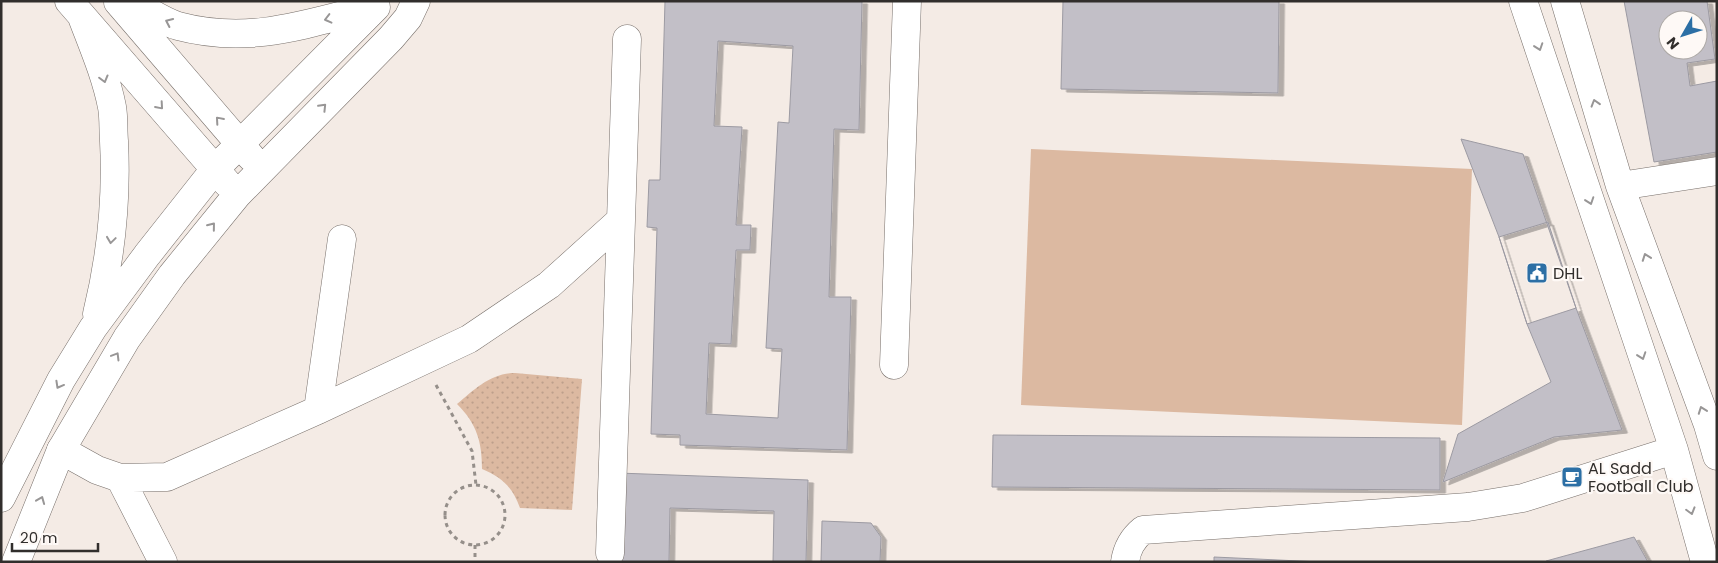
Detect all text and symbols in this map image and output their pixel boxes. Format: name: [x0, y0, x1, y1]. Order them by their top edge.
north arrow: [1658, 10, 1708, 60]
one-way arrow: [324, 13, 333, 24]
one-way arrow: [165, 18, 174, 28]
text: N: [1662, 33, 1684, 54]
one-way arrow: [1533, 43, 1543, 51]
one-way arrow: [99, 75, 109, 83]
one-way arrow: [1591, 99, 1601, 107]
one-way arrow: [155, 101, 164, 110]
one-way arrow: [317, 104, 326, 113]
one-way arrow: [215, 116, 224, 125]
one-way arrow: [1585, 197, 1595, 205]
one-way arrow: [207, 223, 215, 232]
one-way arrow: [106, 237, 117, 245]
one-way arrow: [1642, 253, 1652, 262]
public building icon: DHL: [1525, 261, 1549, 285]
place label: DHL: [1553, 262, 1582, 285]
one-way arrow: [1636, 351, 1646, 359]
one-way arrow: [109, 353, 119, 362]
one-way arrow: [56, 379, 66, 388]
one-way arrow: [1698, 406, 1708, 414]
place label: AL Sadd Football Club: [1588, 457, 1694, 498]
cafe icon: AL Sadd Football Club: [1560, 465, 1584, 489]
one-way arrow: [35, 496, 45, 505]
one-way arrow: [1685, 506, 1695, 514]
scale bar: [12, 520, 99, 552]
text: 20 m: [20, 527, 58, 548]

